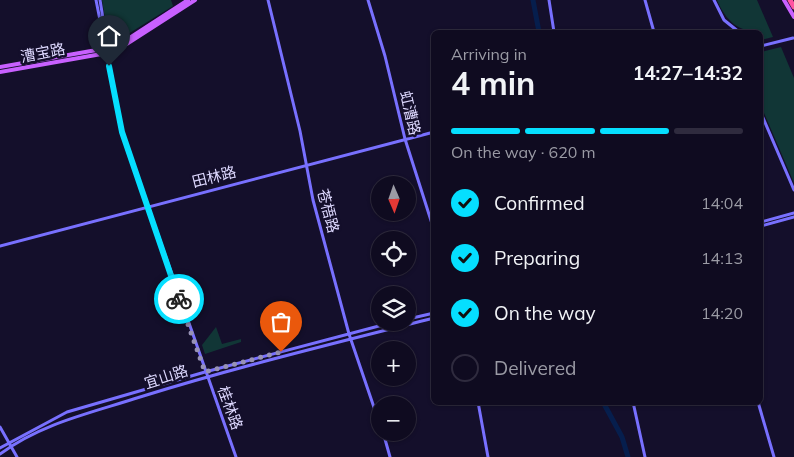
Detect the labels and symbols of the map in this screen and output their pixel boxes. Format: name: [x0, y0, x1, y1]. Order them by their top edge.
pin: [88, 15, 130, 66]
street label: 漕宝路: [19, 39, 67, 66]
street label: 虹漕路: [396, 89, 425, 137]
street label: 田林路: [190, 162, 238, 191]
north arrow: [371, 176, 416, 221]
street label: 苍梧路: [313, 187, 343, 235]
courier: [154, 274, 204, 324]
pin: [260, 301, 302, 352]
street label: 宜山路: [142, 361, 190, 393]
street label: 桂林路: [214, 383, 247, 432]

